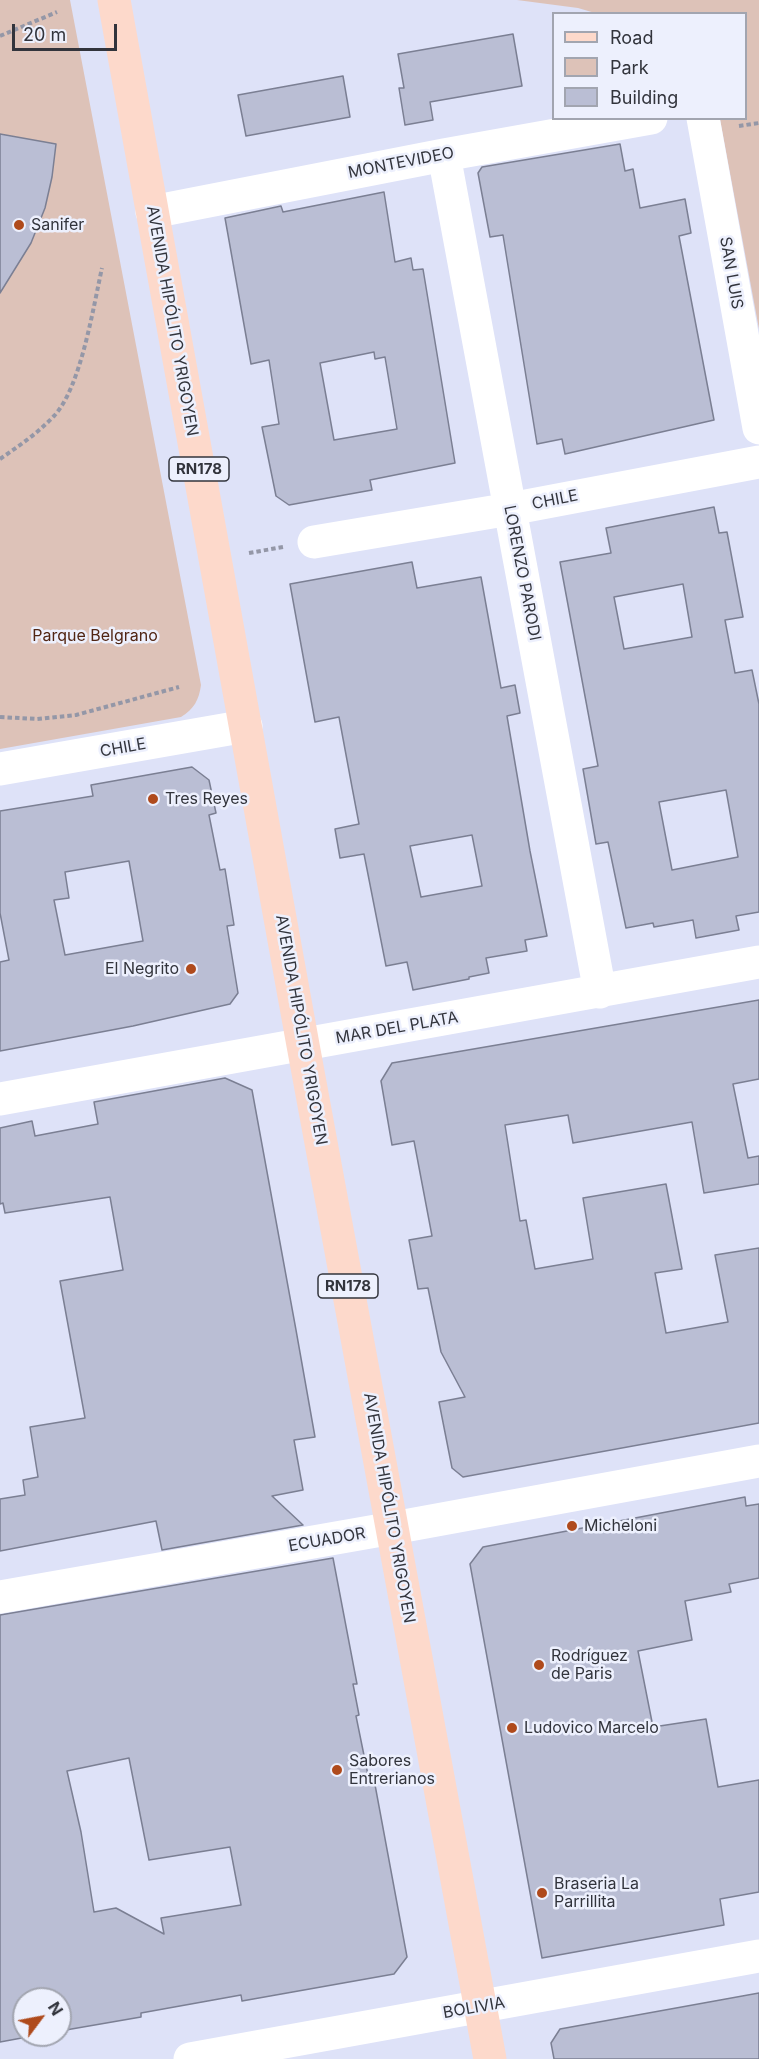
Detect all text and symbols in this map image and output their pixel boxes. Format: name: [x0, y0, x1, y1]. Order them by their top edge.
scale bar: [15, 12, 120, 50]
legend: [552, 12, 747, 120]
text: 20 m: [23, 24, 66, 45]
text: Road: [610, 27, 653, 48]
text: Park: [610, 57, 649, 78]
text: Building: [610, 87, 678, 108]
street label: MONTEVIDEO: [346, 143, 456, 183]
street label: AVENIDA HIPÓLITO YRIGOYEN: [142, 204, 202, 438]
place label: Sanifer: [31, 215, 84, 235]
marker: Sanifer: [12, 218, 26, 232]
street label: SAN LUIS: [715, 235, 747, 311]
road number: RN178: [169, 457, 229, 481]
street label: CHILE: [530, 486, 580, 514]
street label: LORENZO PARODI: [499, 504, 545, 642]
park label: Parque Belgrano: [32, 626, 158, 646]
street label: CHILE: [98, 735, 148, 761]
place label: Tres Reyes: [165, 789, 248, 809]
marker: Tres Reyes: [146, 792, 160, 806]
street label: AVENIDA HIPÓLITO YRIGOYEN: [271, 913, 331, 1147]
place label: El Negrito: [105, 959, 179, 979]
marker: El Negrito: [184, 962, 198, 976]
street label: MAR DEL PLATA: [334, 1008, 460, 1048]
road number: RN178: [318, 1274, 378, 1298]
street label: AVENIDA HIPÓLITO YRIGOYEN: [359, 1391, 419, 1625]
place label: Micheloni: [584, 1516, 657, 1536]
marker: Micheloni: [565, 1519, 579, 1533]
street label: ECUADOR: [287, 1524, 367, 1556]
place label: Rodríguez de Paris: [551, 1646, 628, 1684]
marker: Rodríguez de Paris: [532, 1658, 546, 1672]
place label: Ludovico Marcelo: [524, 1718, 659, 1738]
marker: Ludovico Marcelo: [505, 1721, 519, 1735]
place label: Sabores Entrerianos: [349, 1751, 435, 1789]
marker: Sabores Entrerianos: [330, 1763, 344, 1777]
place label: Braseria La Parrillita: [554, 1874, 639, 1912]
marker: Braseria La Parrillita: [535, 1886, 549, 1900]
north arrow: [12, 1987, 72, 2047]
street label: BOLIVIA: [442, 1993, 506, 2023]
text: N: [44, 1998, 67, 2019]

